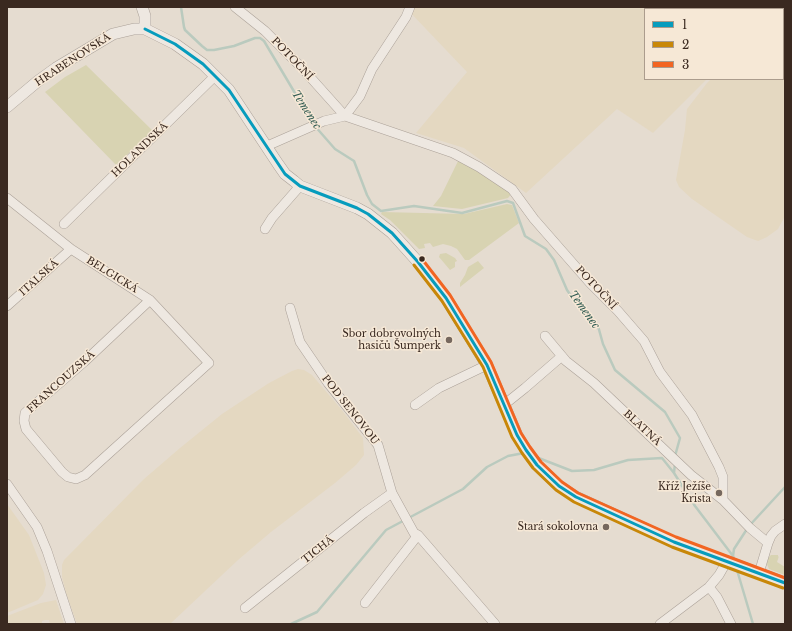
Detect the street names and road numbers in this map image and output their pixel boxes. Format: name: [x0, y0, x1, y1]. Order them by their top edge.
street label: HRABENOVSKÁ: [33, 31, 113, 89]
street label: POTOČNÍ: [269, 35, 315, 83]
street label: HOLANDSKÁ: [109, 120, 171, 180]
street label: BELGICKÁ: [84, 254, 140, 296]
street label: ITALSKÁ: [17, 257, 61, 299]
street label: POTOČNÍ: [573, 264, 619, 312]
street label: FRANCOUZSKÁ: [25, 348, 97, 416]
street label: POD SENOVOU: [319, 373, 381, 447]
street label: BLATNÁ: [621, 408, 663, 448]
street label: TICHÁ: [300, 534, 336, 566]

